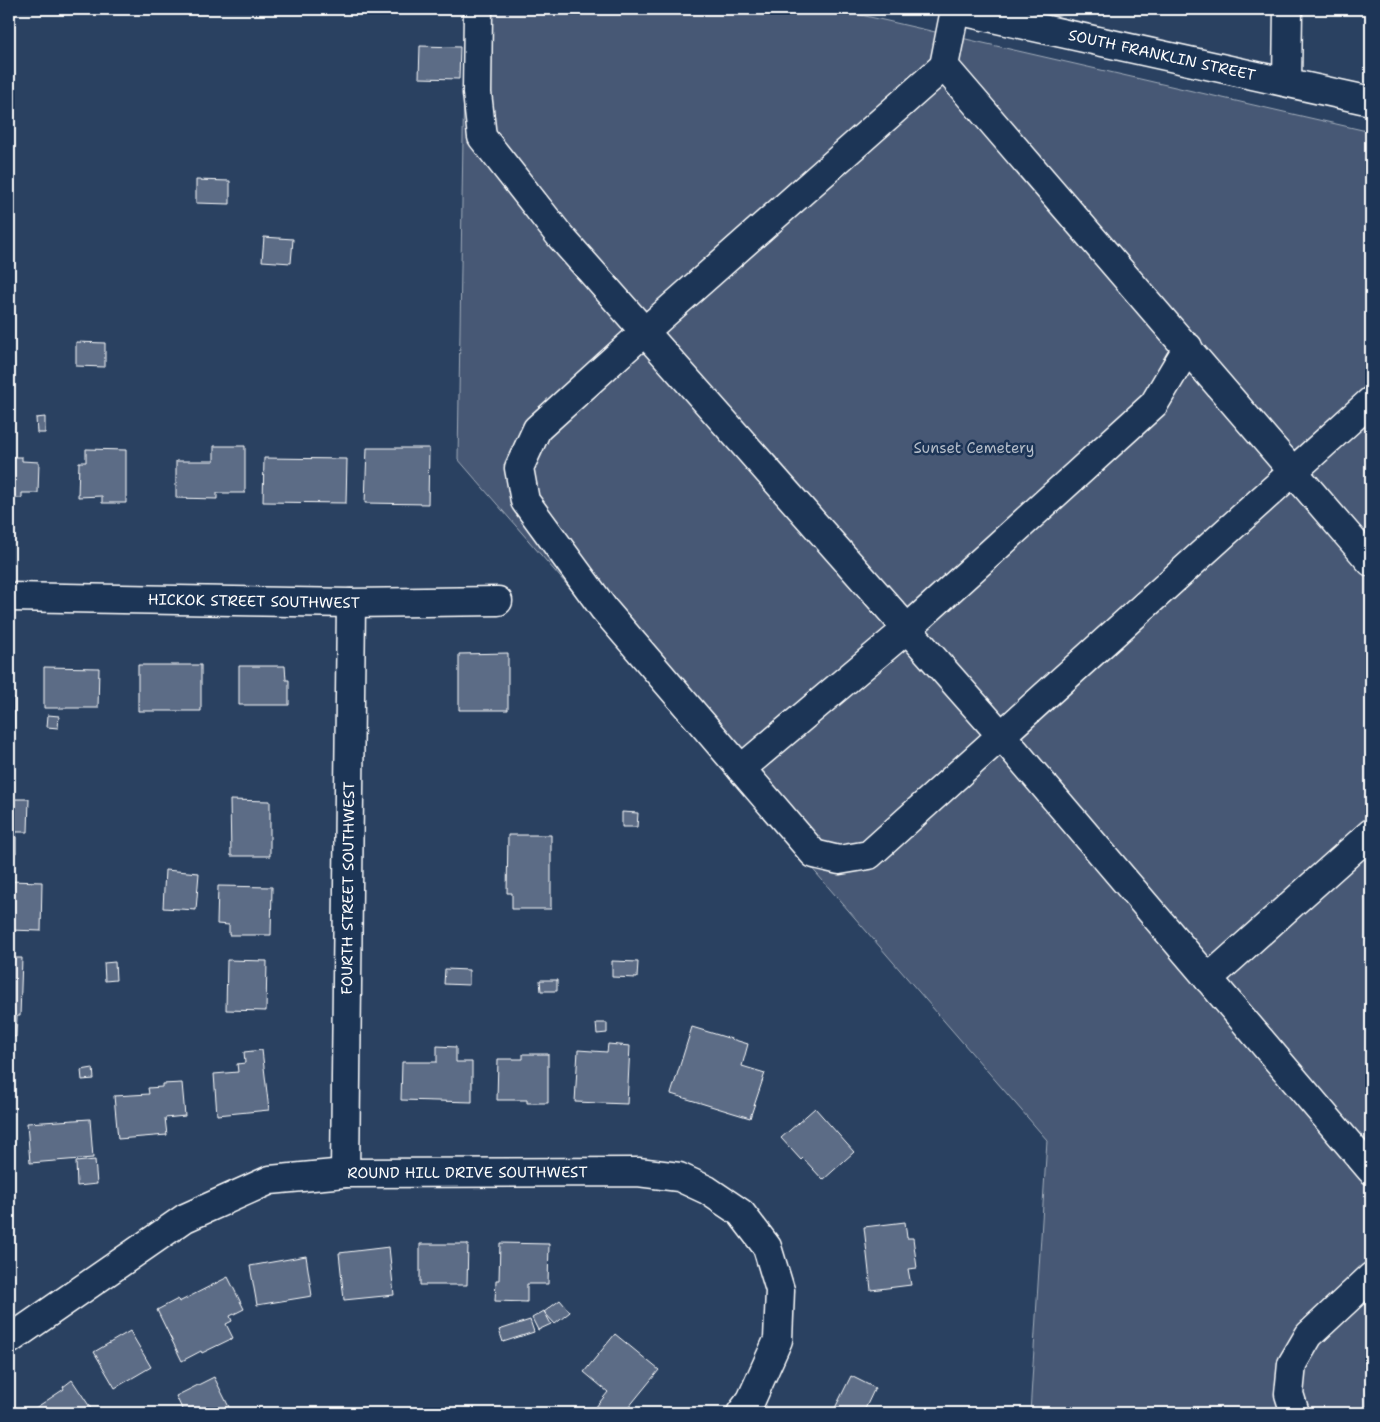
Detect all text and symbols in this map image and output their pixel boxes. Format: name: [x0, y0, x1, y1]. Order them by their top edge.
street label: SOUTH FRANKLIN STREET: [1066, 25, 1258, 85]
park label: Sunset Cemetery: [914, 438, 1034, 458]
street label: HICKOK STREET SOUTHWEST: [148, 589, 360, 613]
street label: FOURTH STREET SOUTHWEST: [337, 781, 359, 995]
street label: ROUND HILL DRIVE SOUTHWEST: [347, 1162, 588, 1183]

